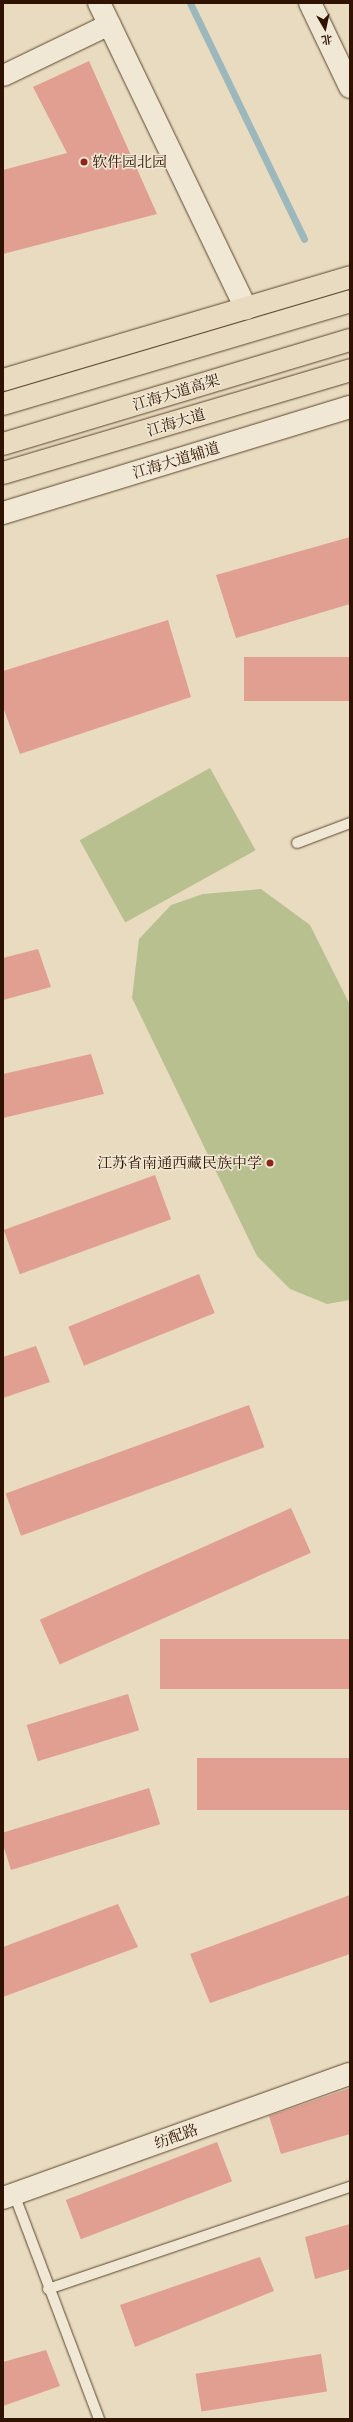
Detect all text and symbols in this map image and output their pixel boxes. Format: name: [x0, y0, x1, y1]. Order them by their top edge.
north arrow: [305, 8, 345, 48]
text: 北: [320, 31, 334, 49]
place label: 软件园北园: [92, 153, 167, 171]
marker: 软件园北园: [79, 157, 89, 167]
street label: 江海大道高架: [130, 370, 222, 414]
street label: 江海大道: [145, 405, 207, 439]
street label: 江海大道辅道: [130, 438, 222, 482]
place label: 江苏省南通西藏民族中学: [97, 1154, 262, 1172]
marker: 江苏省南通西藏民族中学: [265, 1158, 275, 1168]
street label: 纺配路: [152, 2120, 200, 2152]

